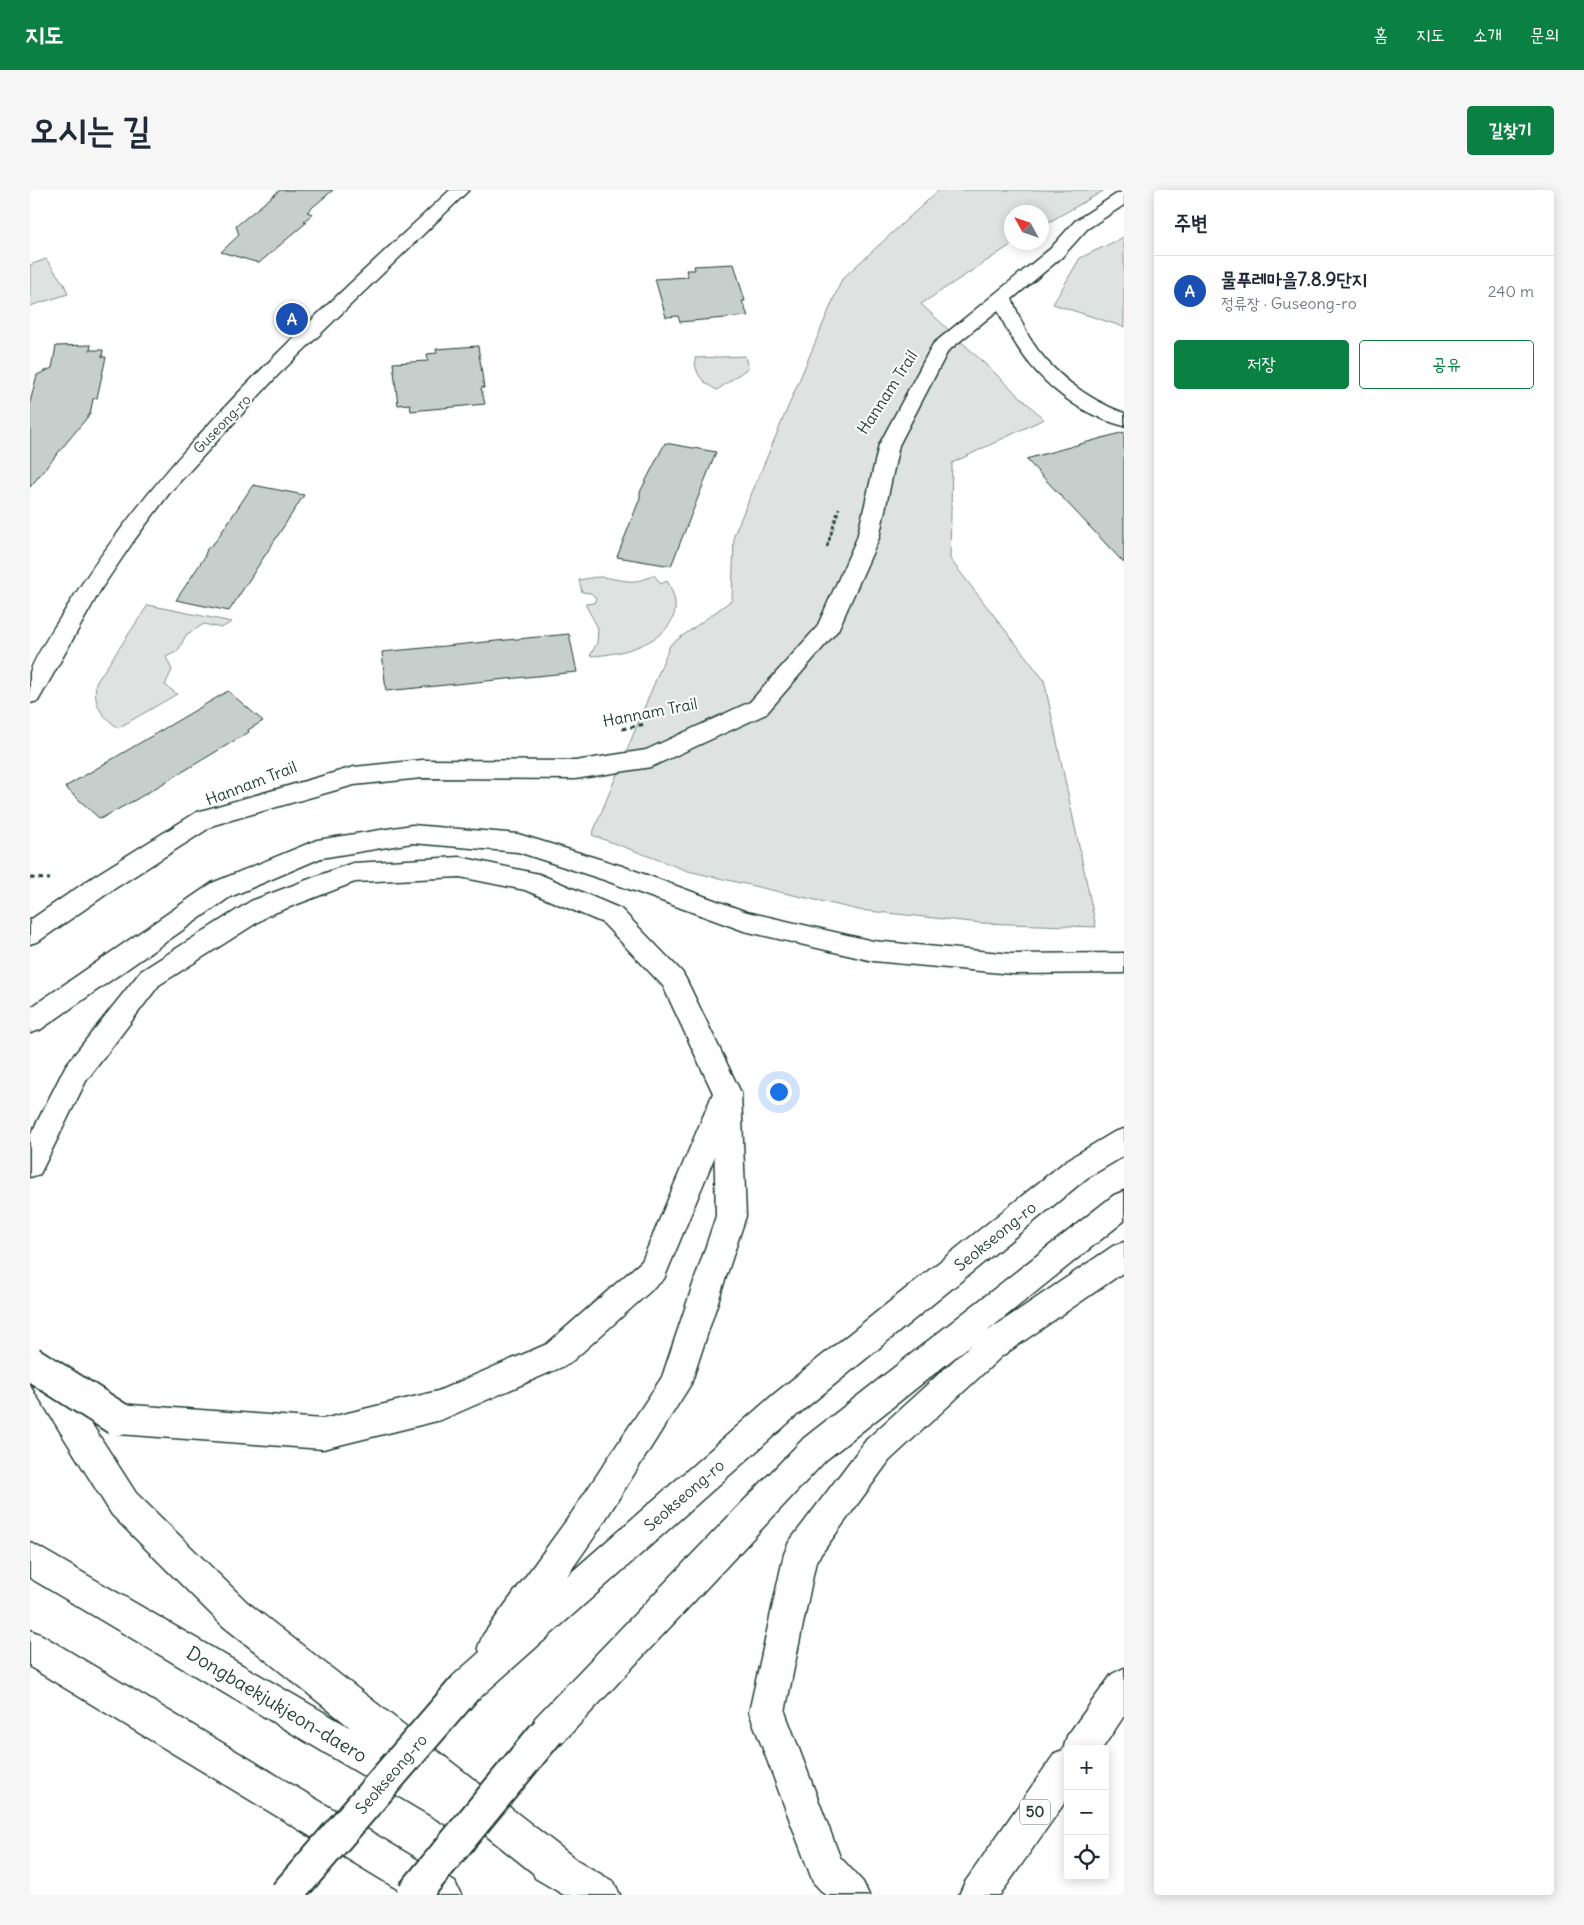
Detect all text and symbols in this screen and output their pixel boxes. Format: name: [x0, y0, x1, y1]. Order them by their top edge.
text: 지도: [25, 19, 64, 49]
text: 홈: [1374, 23, 1388, 46]
text: 지도: [1416, 23, 1445, 46]
text: 소개: [1473, 23, 1502, 46]
text: 문의: [1530, 23, 1559, 46]
button: 길찾기: [1467, 106, 1554, 155]
text: 오시는 길: [30, 107, 151, 151]
north arrow: [1004, 205, 1049, 250]
text: 주변: [1174, 209, 1208, 236]
text: 물푸레마을7.8.9단지: [1221, 267, 1367, 291]
text: A: [1185, 281, 1195, 301]
text: 240 m: [1488, 281, 1534, 301]
text: 정류장 · Guseong-ro: [1221, 293, 1357, 313]
pin: A: [276, 300, 308, 338]
button: 저장: [1174, 340, 1349, 389]
button: 공유: [1359, 340, 1534, 389]
street label: Hannam Trail: [852, 346, 922, 438]
street label: Guseong-ro: [189, 391, 255, 457]
street label: Hannam Trail: [601, 693, 699, 731]
street label: Hannam Trail: [203, 756, 299, 810]
your location: [766, 1079, 792, 1105]
street label: Seokseong-ro: [950, 1197, 1040, 1275]
street label: Seokseong-ro: [640, 1455, 728, 1535]
street label: Dongbaekjukjeon-daero: [182, 1641, 372, 1767]
street label: Seokseong-ro: [351, 1730, 431, 1818]
map controls: [1064, 1745, 1109, 1880]
button: +: [1064, 1745, 1109, 1790]
button: −: [1064, 1790, 1109, 1835]
road number: 50: [1020, 1800, 1050, 1824]
button: locate: [1064, 1835, 1109, 1880]

